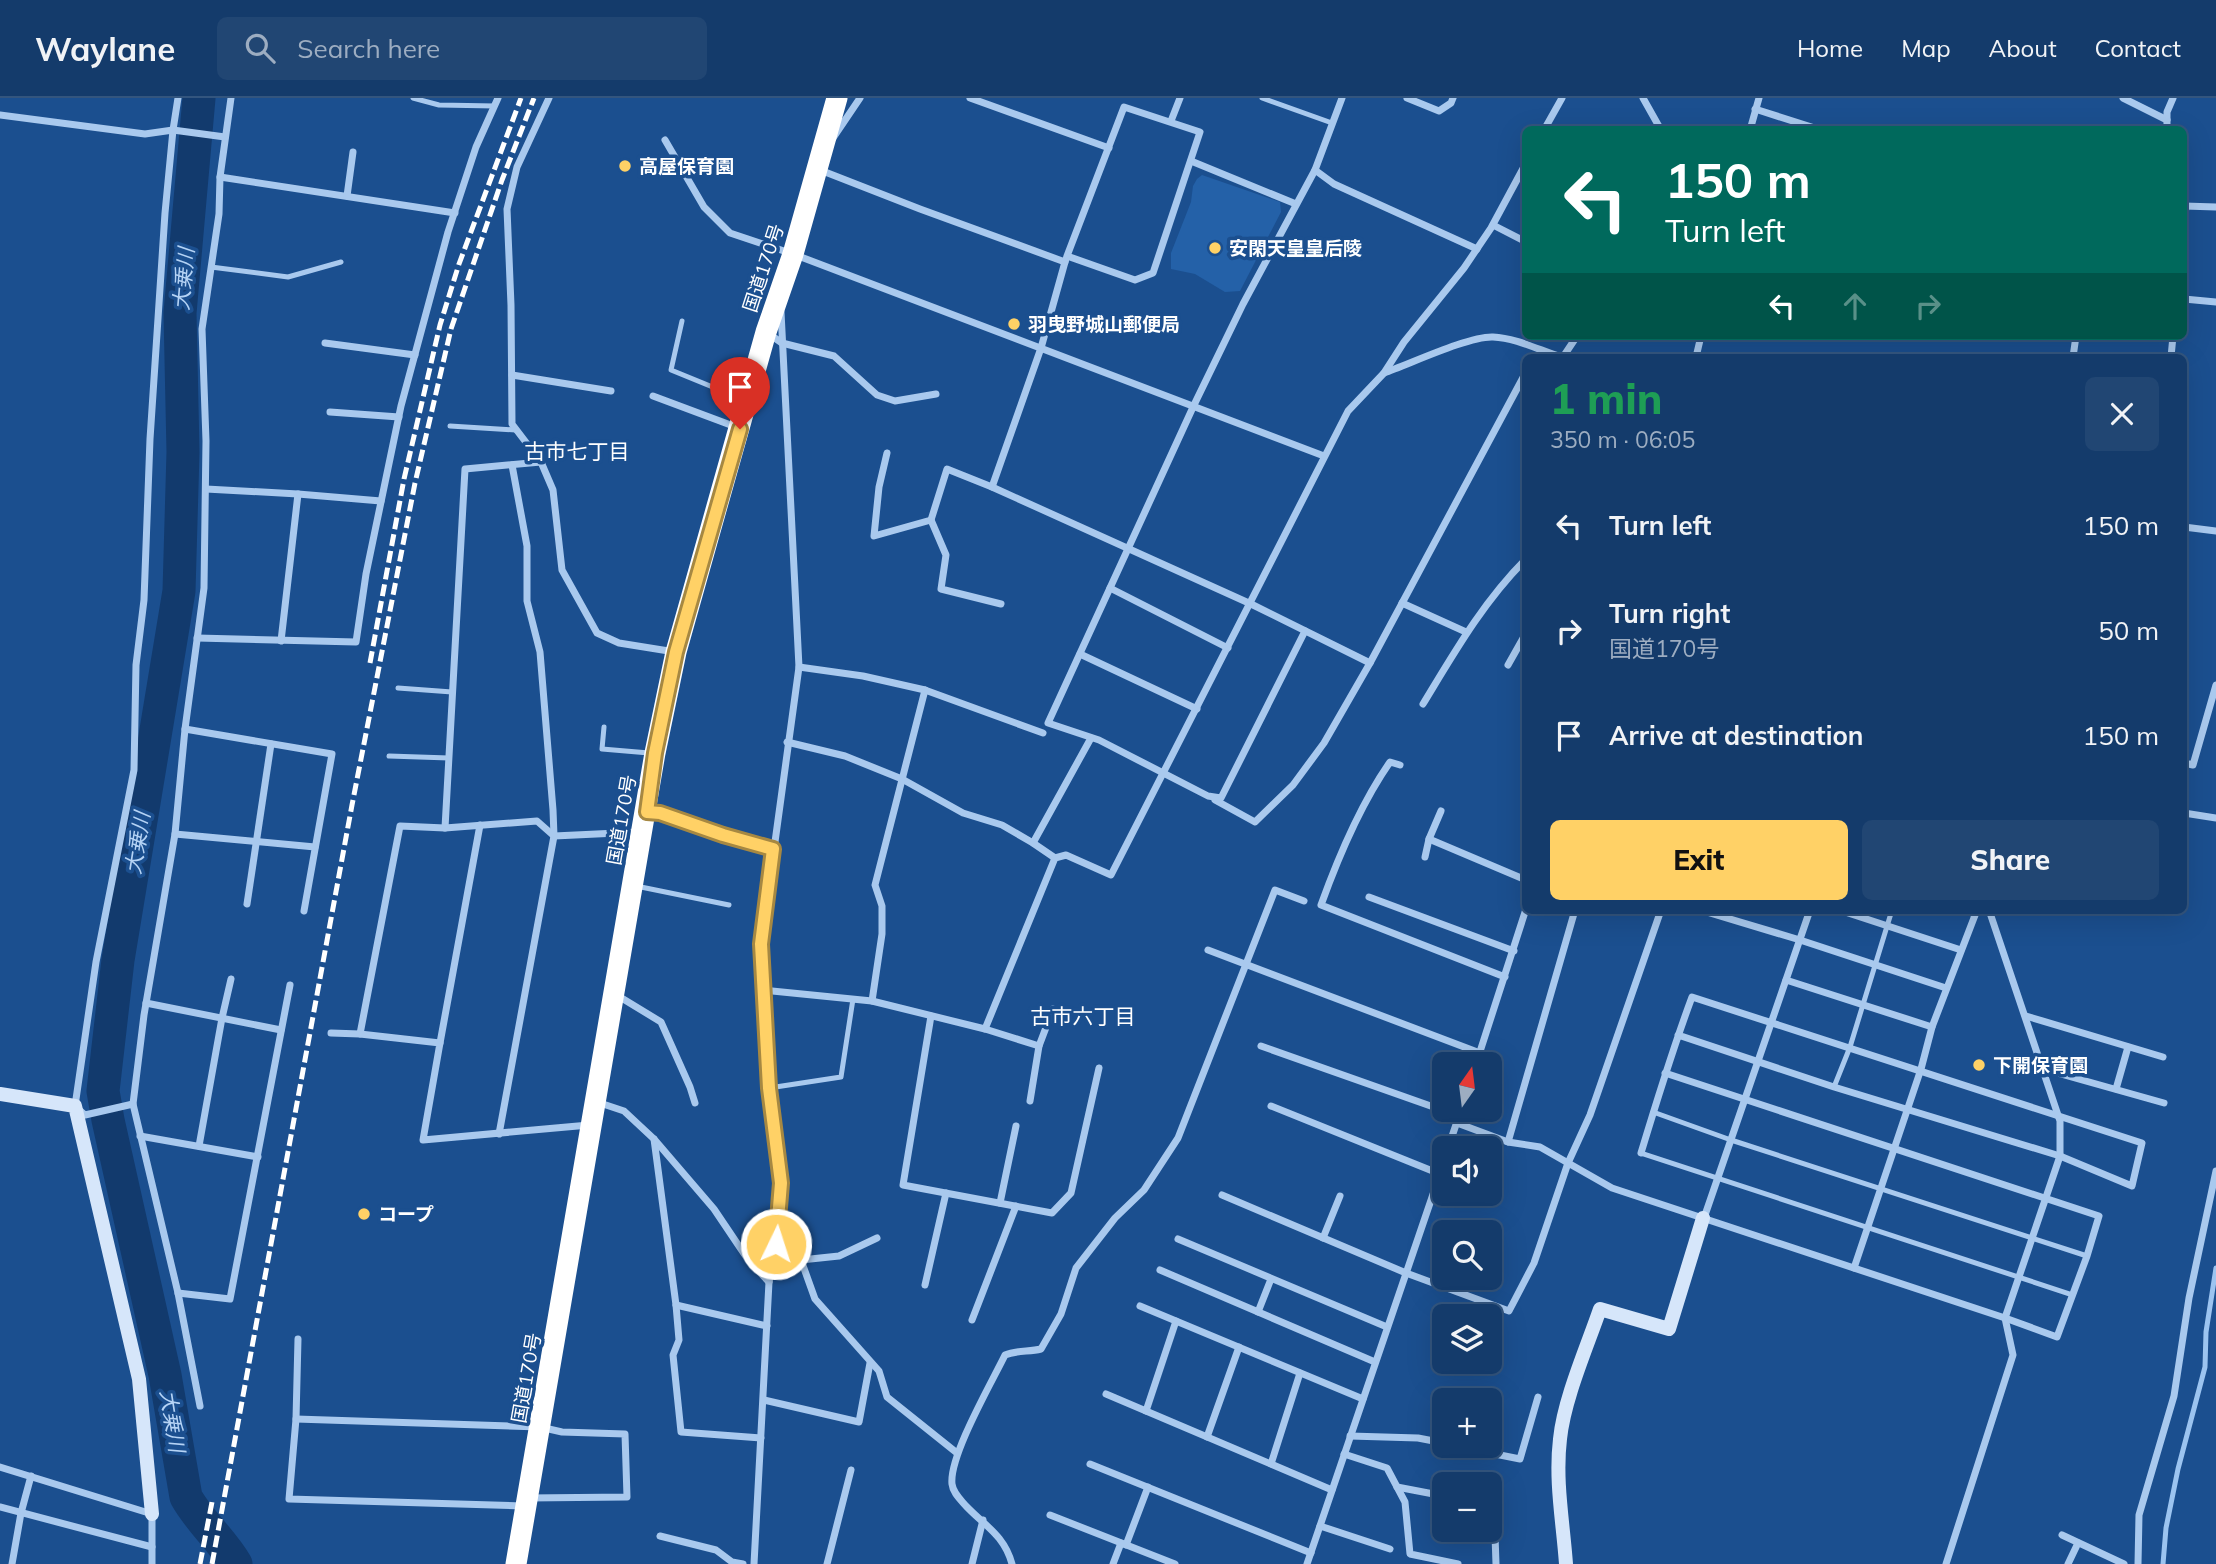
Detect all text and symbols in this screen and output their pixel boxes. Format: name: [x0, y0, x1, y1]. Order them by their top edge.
search box: [217, 17, 707, 80]
text: Waylane: [35, 28, 175, 69]
icon: search: [241, 29, 279, 67]
text: Search here: [297, 32, 440, 65]
text: Home: [1797, 33, 1863, 63]
text: Map: [1901, 33, 1951, 63]
text: About: [1989, 33, 2057, 63]
text: Contact: [2095, 33, 2181, 63]
text: 150 m: [1665, 149, 1811, 210]
place label: 高屋保育園: [639, 154, 734, 178]
icon: left: [1550, 154, 1641, 245]
marker: 高屋保育園: [617, 158, 633, 174]
text: Turn left: [1665, 210, 1785, 250]
street label: 国道170号: [737, 221, 789, 315]
place label: 安閑天皇皇后陵: [1229, 236, 1362, 260]
marker: 安閑天皇皇后陵: [1207, 240, 1223, 256]
water label: 大乗川: [167, 244, 199, 312]
icon: left: [1763, 287, 1801, 325]
icon: ahead: [1836, 287, 1874, 325]
icon: right: [1909, 287, 1947, 325]
place label: 羽曳野城山郵便局: [1028, 312, 1180, 336]
marker: 羽曳野城山郵便局: [1006, 316, 1022, 332]
pin: [710, 357, 770, 429]
icon: arrive: [721, 368, 759, 406]
text: 1 min: [1550, 372, 1663, 425]
button: close: [2085, 377, 2159, 451]
text: 350 m · 06:05: [1550, 425, 1695, 454]
district label: 古市七丁目: [525, 438, 630, 464]
icon: left: [1550, 507, 1588, 545]
text: Turn left: [1609, 509, 1711, 542]
text: 150 m: [2083, 509, 2159, 542]
text: Turn right: [1609, 597, 1730, 630]
icon: right: [1550, 612, 1588, 650]
text: 50 m: [2098, 614, 2159, 647]
text: 国道170号: [1609, 634, 1719, 663]
icon: arrive: [1550, 717, 1588, 755]
text: Arrive at destination: [1609, 719, 1864, 752]
text: 150 m: [2083, 719, 2159, 752]
street label: 国道170号: [601, 773, 641, 867]
water label: 大乗川: [119, 808, 155, 876]
button: Exit: [1550, 820, 1848, 900]
button: Share: [1862, 820, 2159, 900]
district label: 古市六丁目: [1031, 1003, 1136, 1029]
north arrow: [1432, 1052, 1502, 1122]
map controls: [1432, 1052, 1502, 1542]
place label: 下開保育園: [1993, 1053, 2088, 1077]
marker: 下開保育園: [1971, 1057, 1987, 1073]
button: sound: [1432, 1136, 1502, 1206]
place label: コープ: [378, 1202, 434, 1226]
marker: コープ: [356, 1206, 372, 1222]
position arrow: [739, 1207, 813, 1281]
button: search: [1432, 1220, 1502, 1290]
button: layers: [1432, 1304, 1502, 1374]
street label: 国道170号: [506, 1331, 546, 1425]
water label: 大乗川: [155, 1388, 191, 1456]
button: +: [1432, 1388, 1502, 1458]
button: −: [1432, 1472, 1502, 1542]

